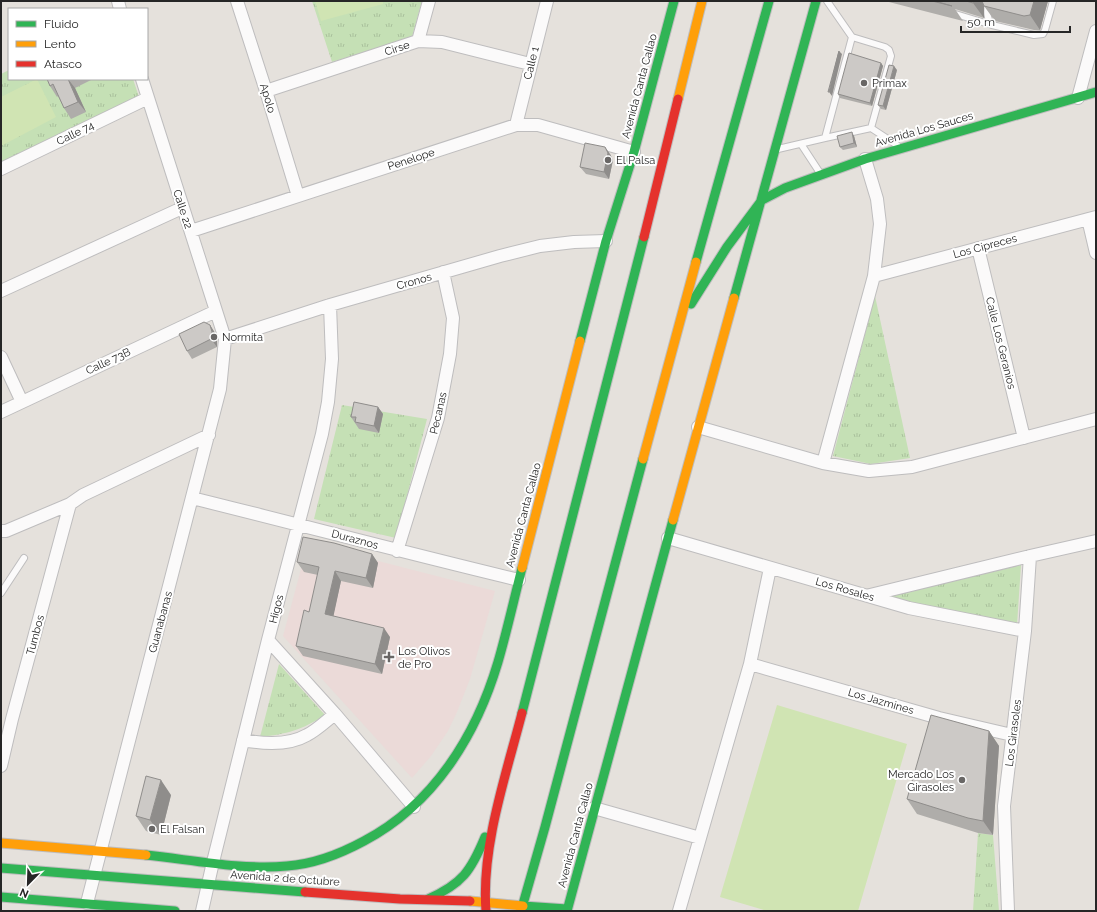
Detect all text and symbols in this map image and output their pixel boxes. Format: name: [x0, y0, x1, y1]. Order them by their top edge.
legend: [8, 8, 148, 80]
scale bar: [961, 8, 1070, 34]
text: 50 m: [967, 15, 995, 29]
text: Fluido: [44, 17, 79, 31]
street label: Avenida Canta Callao: [619, 32, 660, 140]
text: Lento: [44, 37, 76, 51]
street label: Cirse: [383, 38, 412, 59]
street label: Calle 1: [521, 45, 542, 81]
text: Atasco: [44, 57, 82, 71]
place label: Primax: [872, 77, 907, 90]
marker: Primax: [859, 78, 869, 88]
street label: Apolo: [257, 82, 278, 115]
street label: Avenida Los Sauces: [874, 109, 975, 150]
street label: Calle 74: [54, 119, 96, 148]
street label: Penelope: [386, 146, 437, 173]
place label: El Palsa: [616, 154, 655, 167]
marker: El Palsa: [603, 155, 613, 165]
street label: Calle 22: [170, 188, 195, 231]
street label: Los Cipreces: [952, 232, 1018, 261]
street label: Cronos: [395, 270, 433, 293]
street label: Calle Los Geranios: [983, 296, 1018, 391]
place label: Normita: [222, 331, 263, 344]
marker: Normita: [209, 332, 219, 342]
street label: Calle 73B: [84, 345, 133, 377]
street label: Pecanas: [427, 391, 450, 436]
street label: Avenida Canta Callao: [503, 461, 544, 569]
street label: Duraznos: [330, 527, 380, 552]
street label: Los Rosales: [814, 575, 876, 604]
street label: Guanabanas: [146, 590, 175, 654]
street label: Higos: [267, 593, 286, 625]
street label: Tumbos: [24, 614, 47, 657]
place label: Los Olivos de Pro: [398, 645, 450, 671]
marker: Los Olivos de Pro: [383, 651, 395, 663]
street label: Los Jazmines: [846, 686, 915, 717]
street label: Los Girasoles: [1003, 699, 1024, 767]
place label: Mercado Los Girasoles: [888, 768, 954, 794]
marker: Mercado Los Girasoles: [957, 775, 967, 785]
street label: Avenida Canta Callao: [555, 781, 596, 889]
place label: El Falsan: [160, 823, 205, 836]
marker: El Falsan: [147, 824, 157, 834]
north arrow: [8, 864, 48, 904]
street label: Avenida 2 de Octubre: [230, 868, 341, 889]
text: N: [18, 885, 31, 900]

